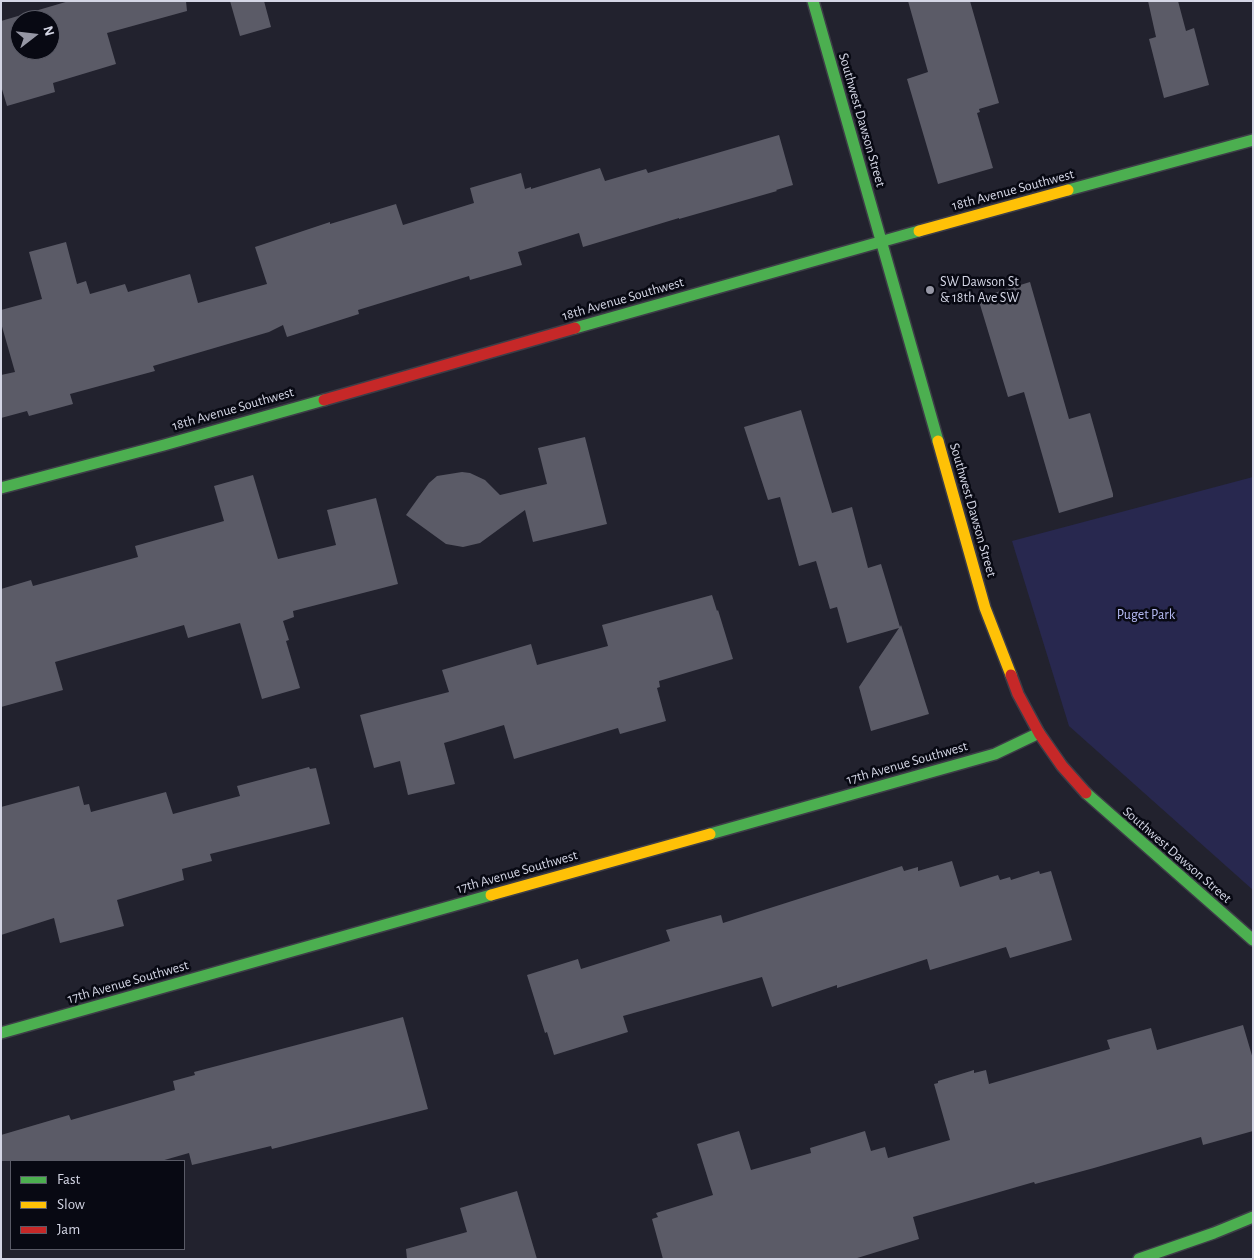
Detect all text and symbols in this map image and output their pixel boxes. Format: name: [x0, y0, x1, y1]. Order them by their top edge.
north arrow: [10, 10, 60, 60]
text: N: [40, 25, 57, 38]
street label: Southwest Dawson Street: [835, 51, 889, 189]
street label: 18th Avenue Southwest: [950, 166, 1076, 214]
street label: 18th Avenue Southwest: [560, 274, 686, 324]
place label: SW Dawson St & 18th Ave SW: [940, 274, 1019, 306]
marker: SW Dawson St & 18th Ave SW: [924, 284, 936, 296]
street label: 18th Avenue Southwest: [170, 384, 296, 434]
street label: Southwest Dawson Street: [946, 441, 1000, 579]
park label: Puget Park: [1117, 607, 1175, 623]
street label: 17th Avenue Southwest: [845, 738, 969, 788]
street label: Southwest Dawson Street: [1119, 803, 1235, 907]
street label: 17th Avenue Southwest: [455, 847, 579, 897]
street label: 17th Avenue Southwest: [66, 957, 190, 1007]
legend: [10, 1160, 185, 1250]
text: Fast: [57, 1172, 80, 1187]
text: Slow: [57, 1197, 85, 1212]
text: Jam: [57, 1222, 80, 1237]

